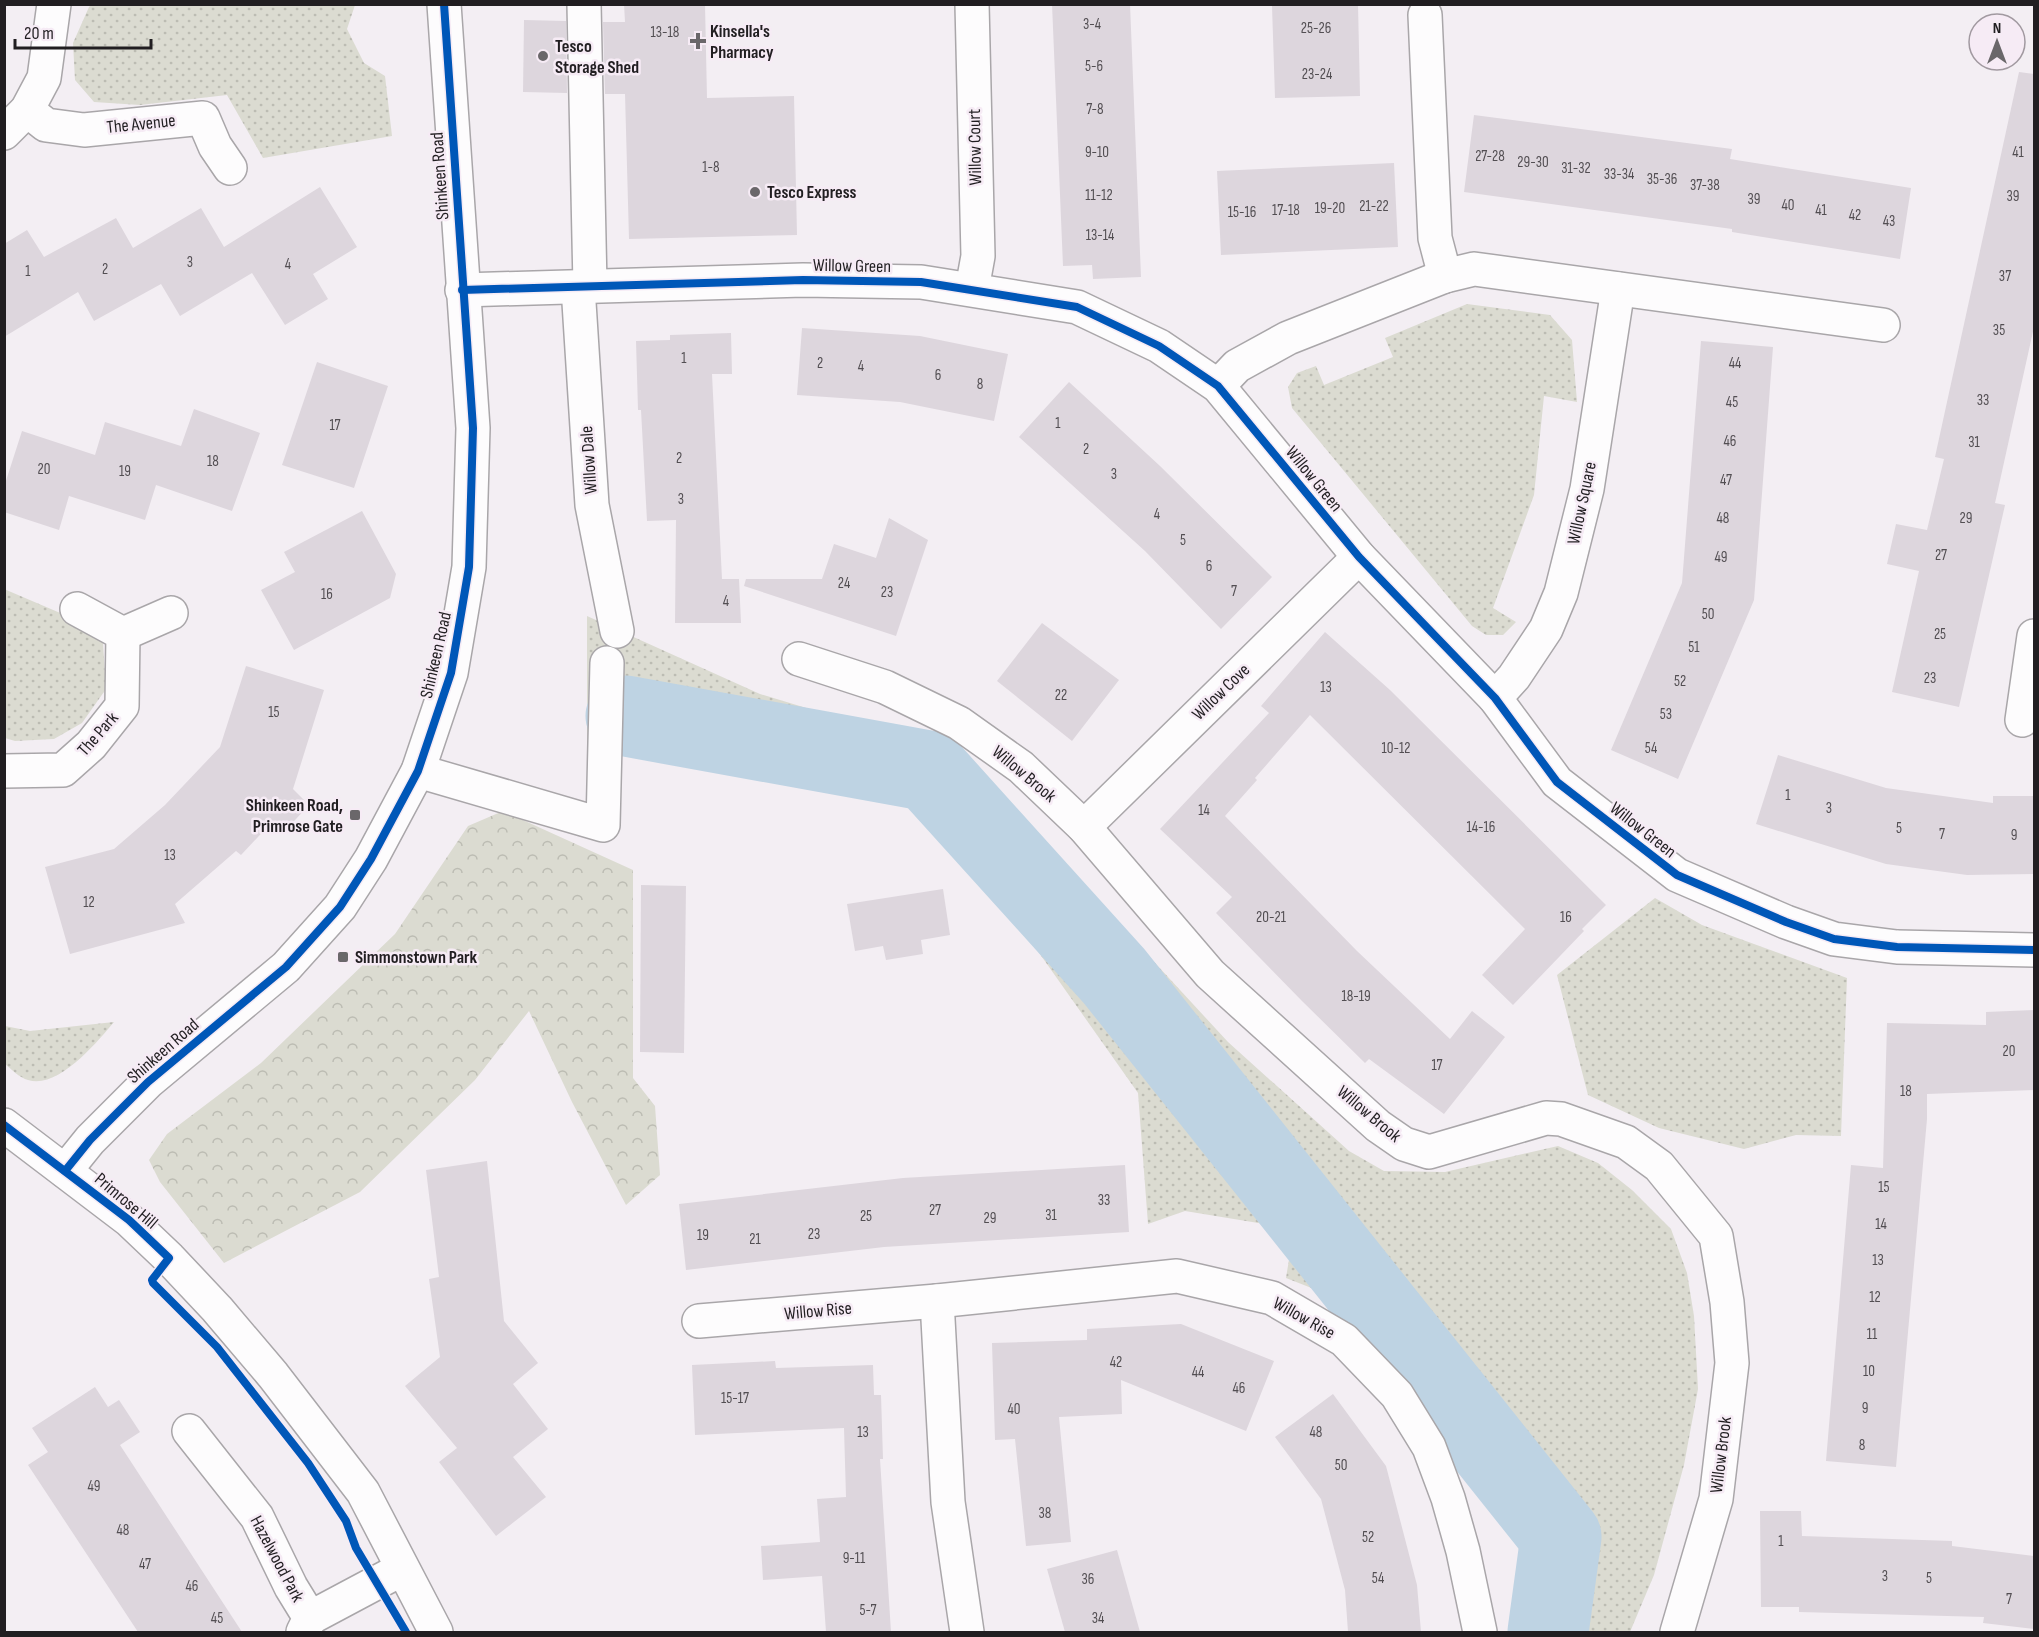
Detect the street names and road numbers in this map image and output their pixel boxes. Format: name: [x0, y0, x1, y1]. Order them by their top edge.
street label: Willow Court: [964, 108, 986, 185]
street label: The Avenue: [106, 110, 176, 138]
street label: Shinkeen Road: [426, 131, 454, 221]
street label: Willow Green: [813, 255, 891, 277]
street label: Willow Dale: [576, 425, 602, 495]
street label: Willow Green: [1281, 442, 1347, 516]
street label: Willow Square: [1563, 460, 1601, 546]
street label: Shinkeen Road: [416, 610, 456, 700]
street label: Willow Cove: [1188, 659, 1254, 725]
street label: The Park: [73, 708, 123, 760]
street label: Willow Brook: [988, 741, 1060, 807]
street label: Willow Green: [1606, 798, 1680, 862]
street label: Shinkeen Road: [123, 1014, 203, 1088]
street label: Willow Brook: [1333, 1081, 1405, 1147]
street label: Primrose Hill: [90, 1169, 162, 1233]
street label: Willow Rise: [1269, 1292, 1339, 1344]
street label: Willow Rise: [783, 1298, 853, 1324]
street label: Willow Brook: [1706, 1415, 1736, 1494]
street label: Hazelwood Park: [246, 1512, 309, 1606]

